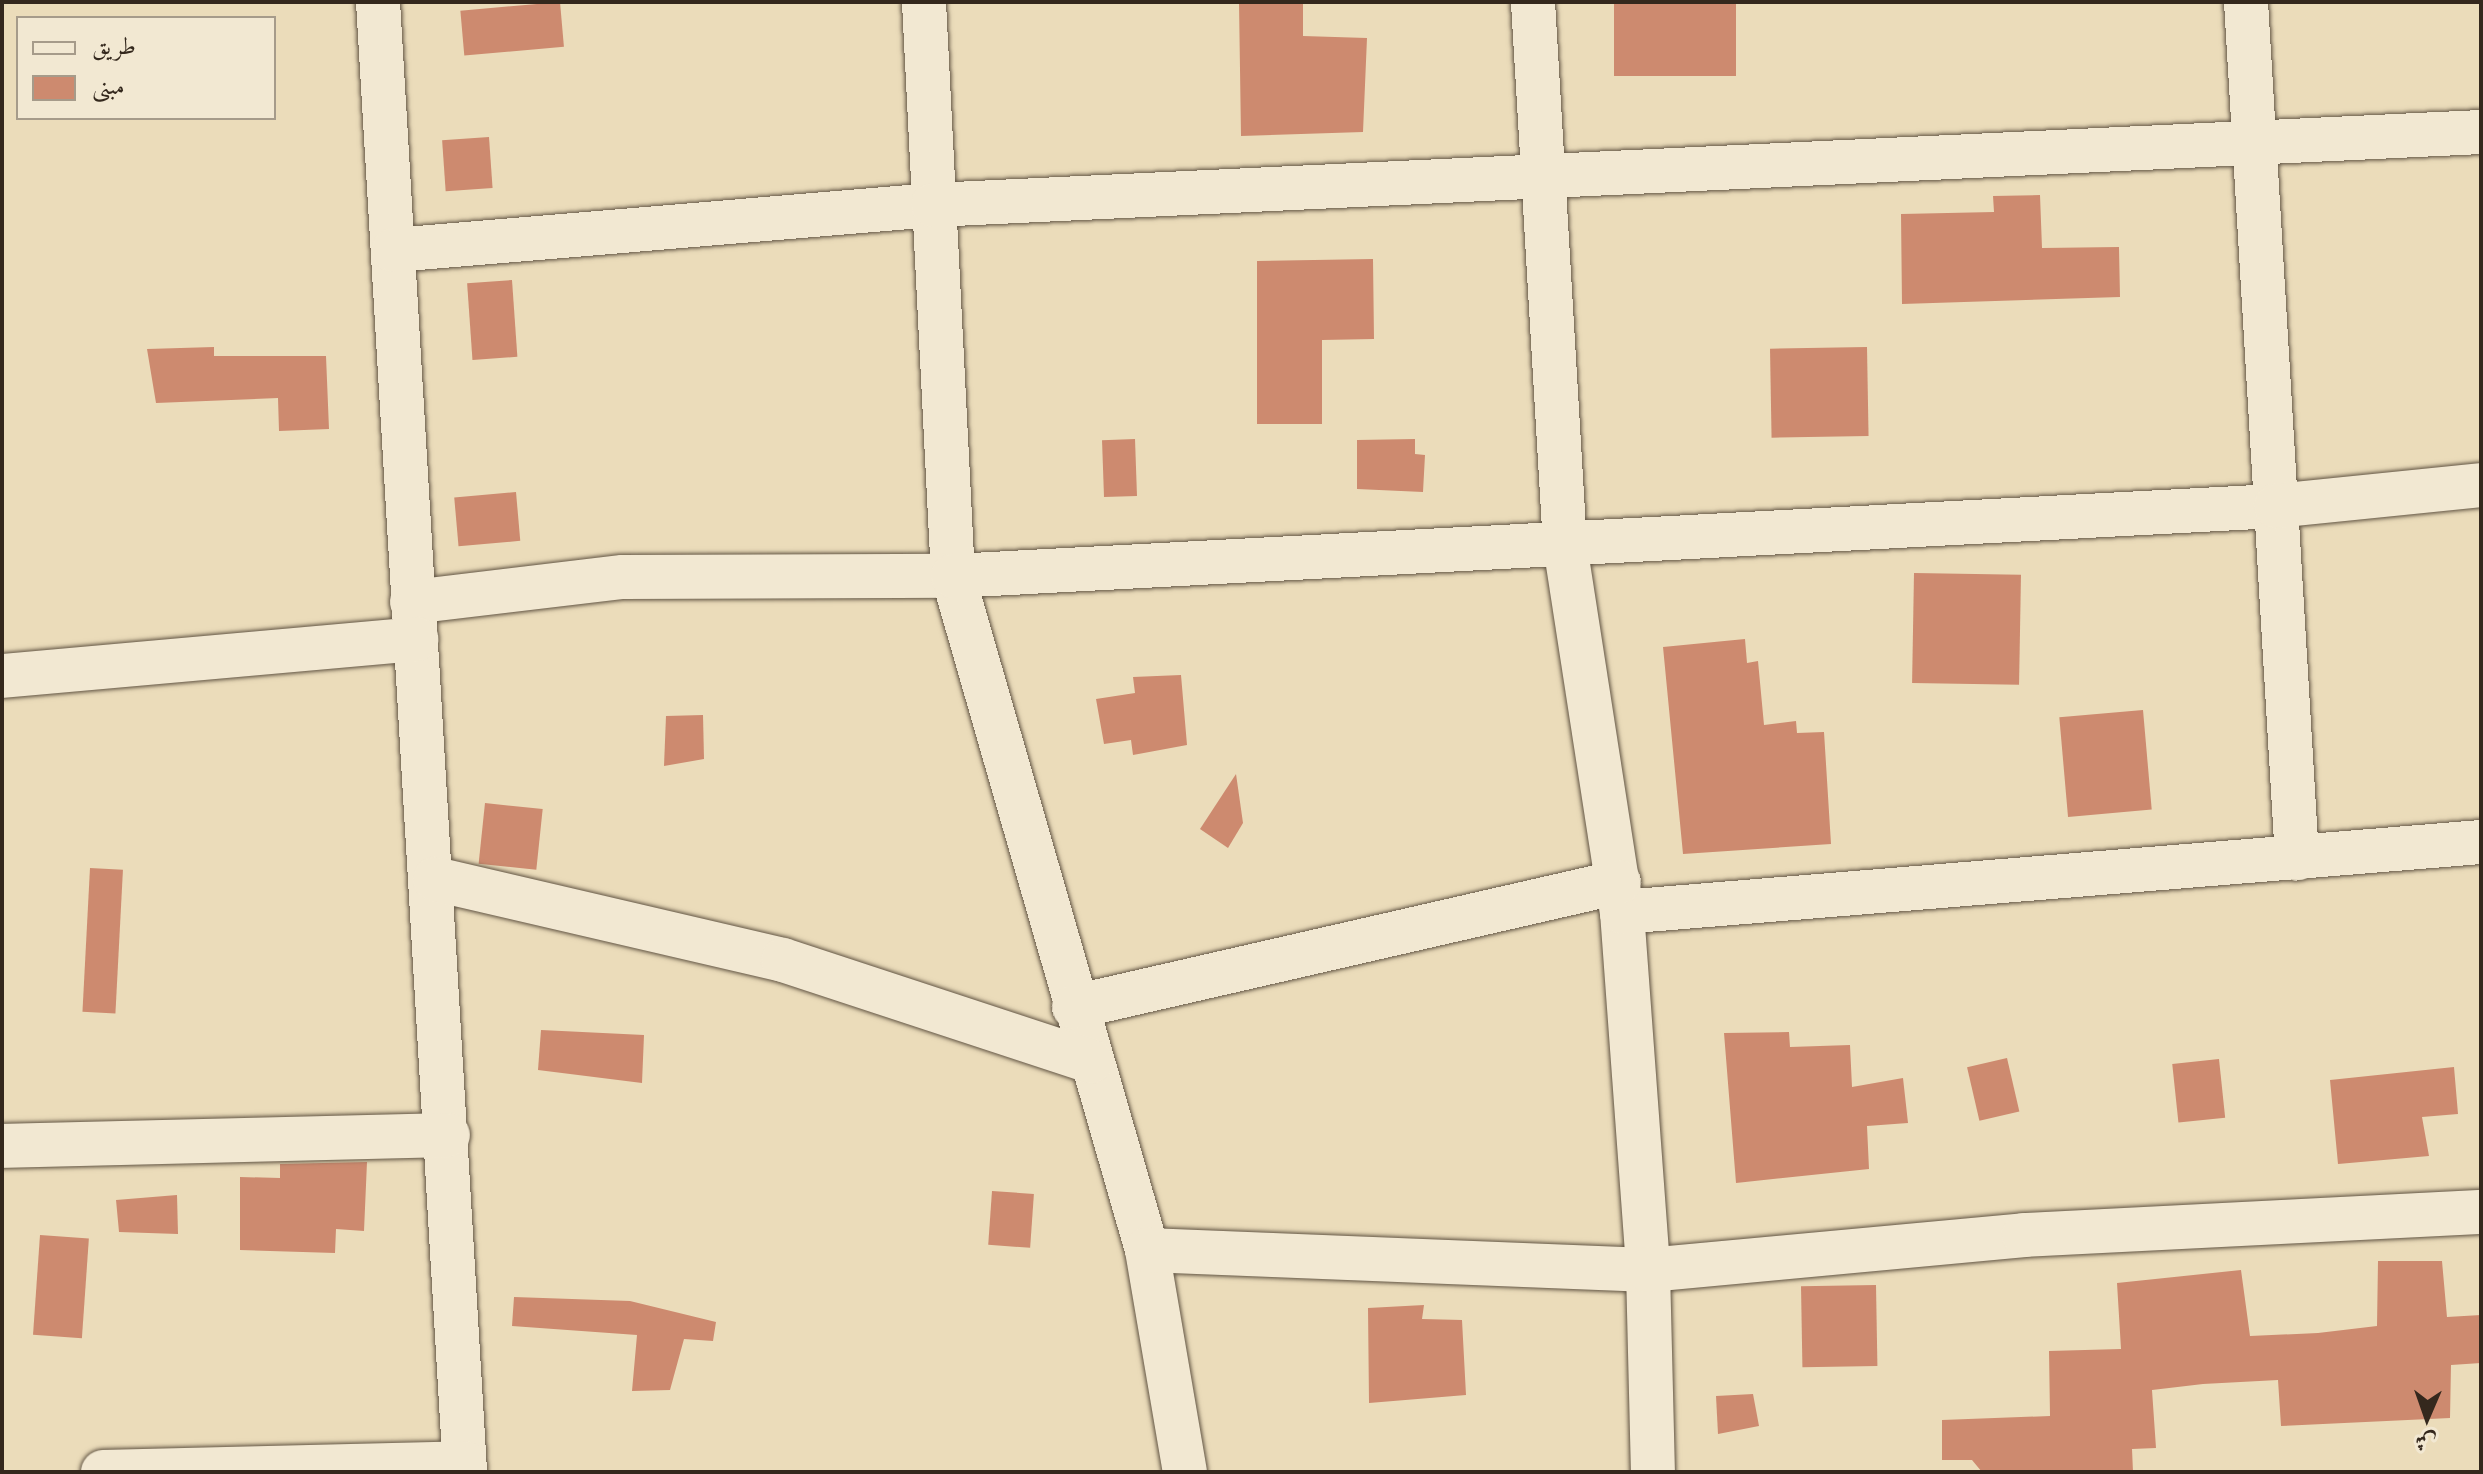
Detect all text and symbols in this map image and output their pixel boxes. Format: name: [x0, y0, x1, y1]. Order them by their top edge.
legend: [16, 16, 276, 120]
text: طريق: [92, 30, 136, 61]
text: مبنى: [92, 70, 125, 101]
north arrow: [2387, 1378, 2467, 1458]
text: ش: [2415, 1428, 2438, 1457]

